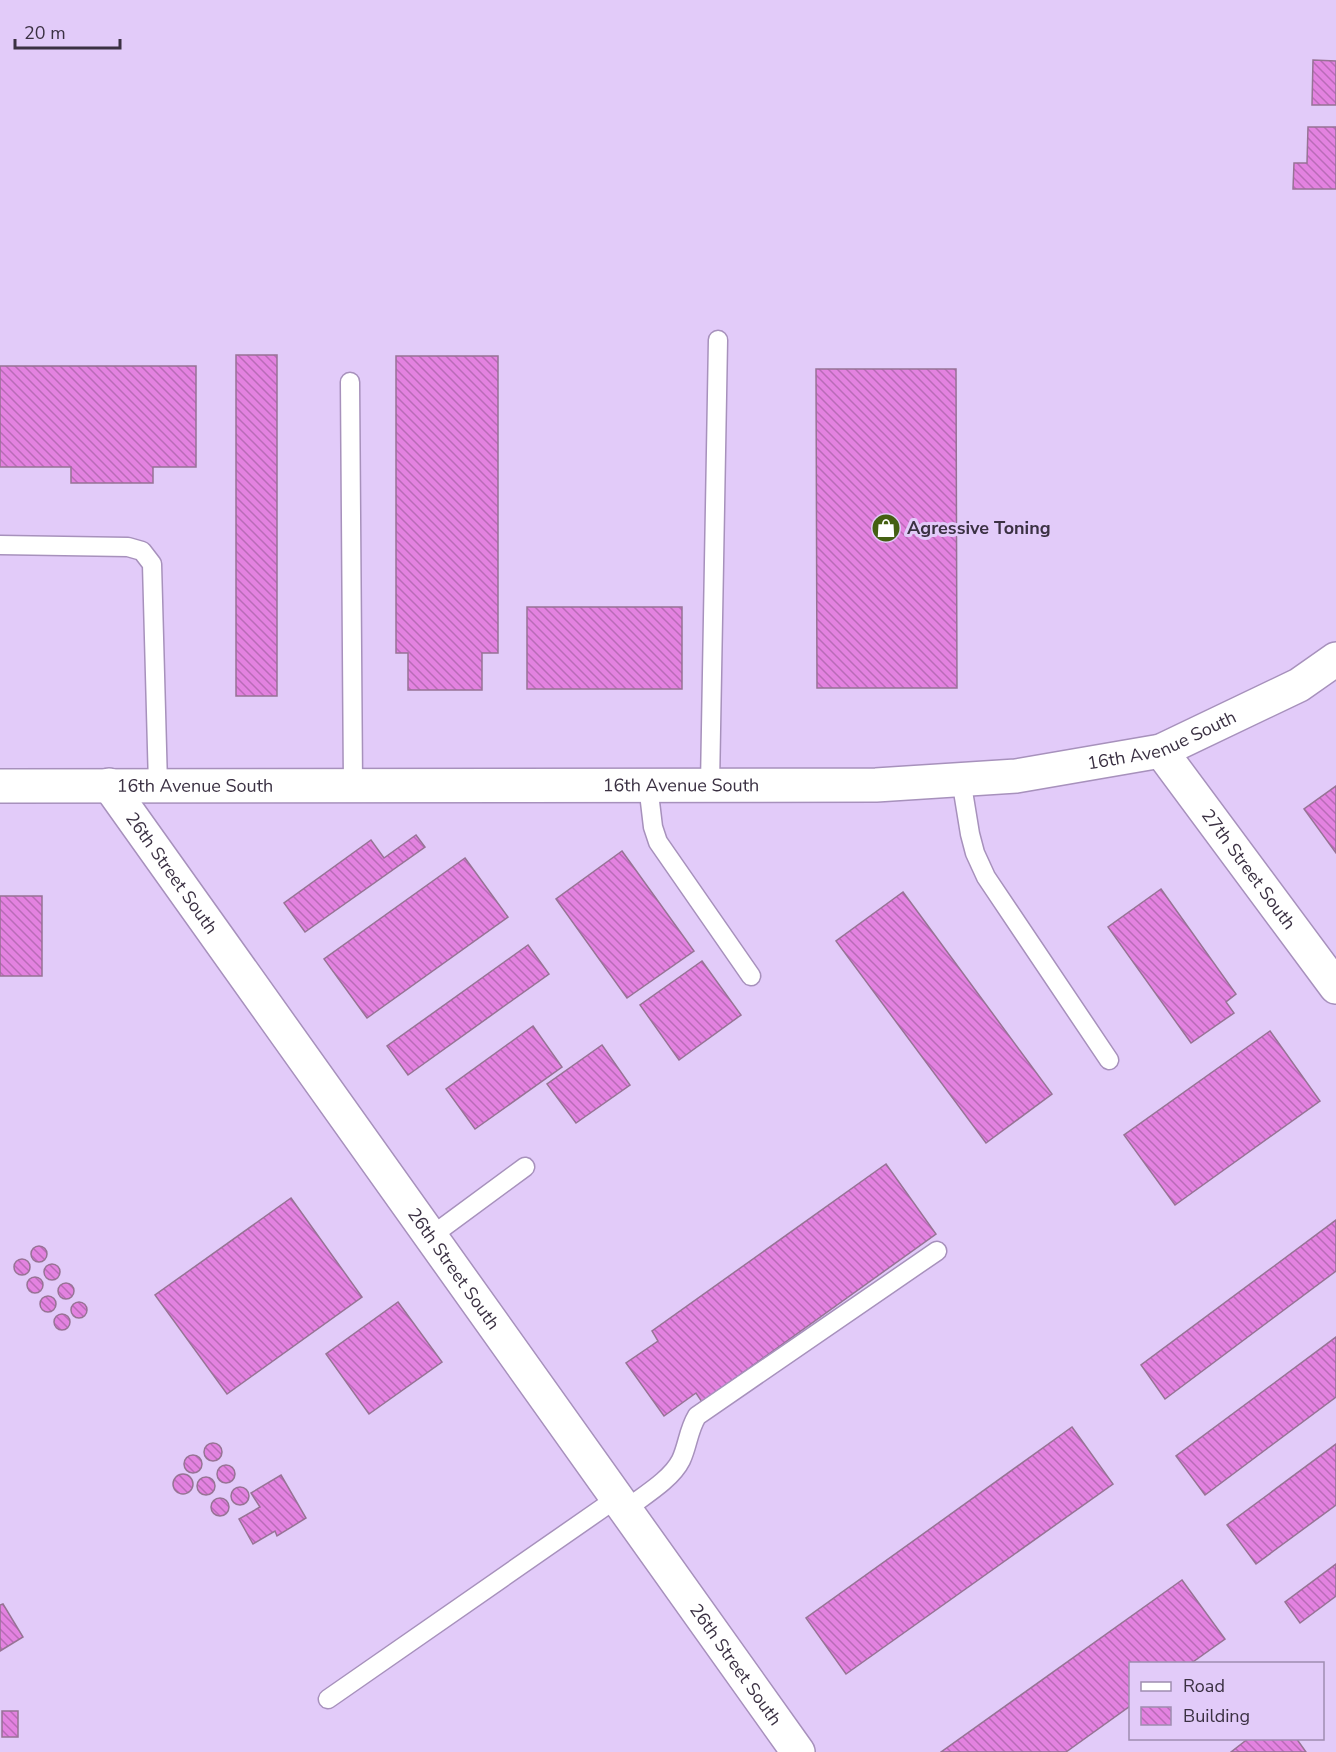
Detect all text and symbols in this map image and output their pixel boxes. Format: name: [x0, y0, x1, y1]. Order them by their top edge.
scale bar: [15, 12, 120, 50]
text: 20 m: [24, 21, 66, 45]
shop icon: Agressive Toning: [870, 512, 902, 544]
place label: Agressive Toning: [907, 516, 1051, 540]
street label: 16th Avenue South: [1085, 705, 1240, 776]
street label: 16th Avenue South: [603, 773, 759, 797]
street label: 16th Avenue South: [117, 774, 273, 798]
street label: 27th Street South: [1196, 804, 1301, 934]
street label: 26th Street South: [120, 807, 223, 939]
street label: 26th Street South: [402, 1203, 505, 1335]
street label: 26th Street South: [684, 1599, 787, 1730]
legend: [1129, 1662, 1324, 1740]
text: Road: [1183, 1674, 1225, 1698]
text: Building: [1183, 1704, 1250, 1728]

